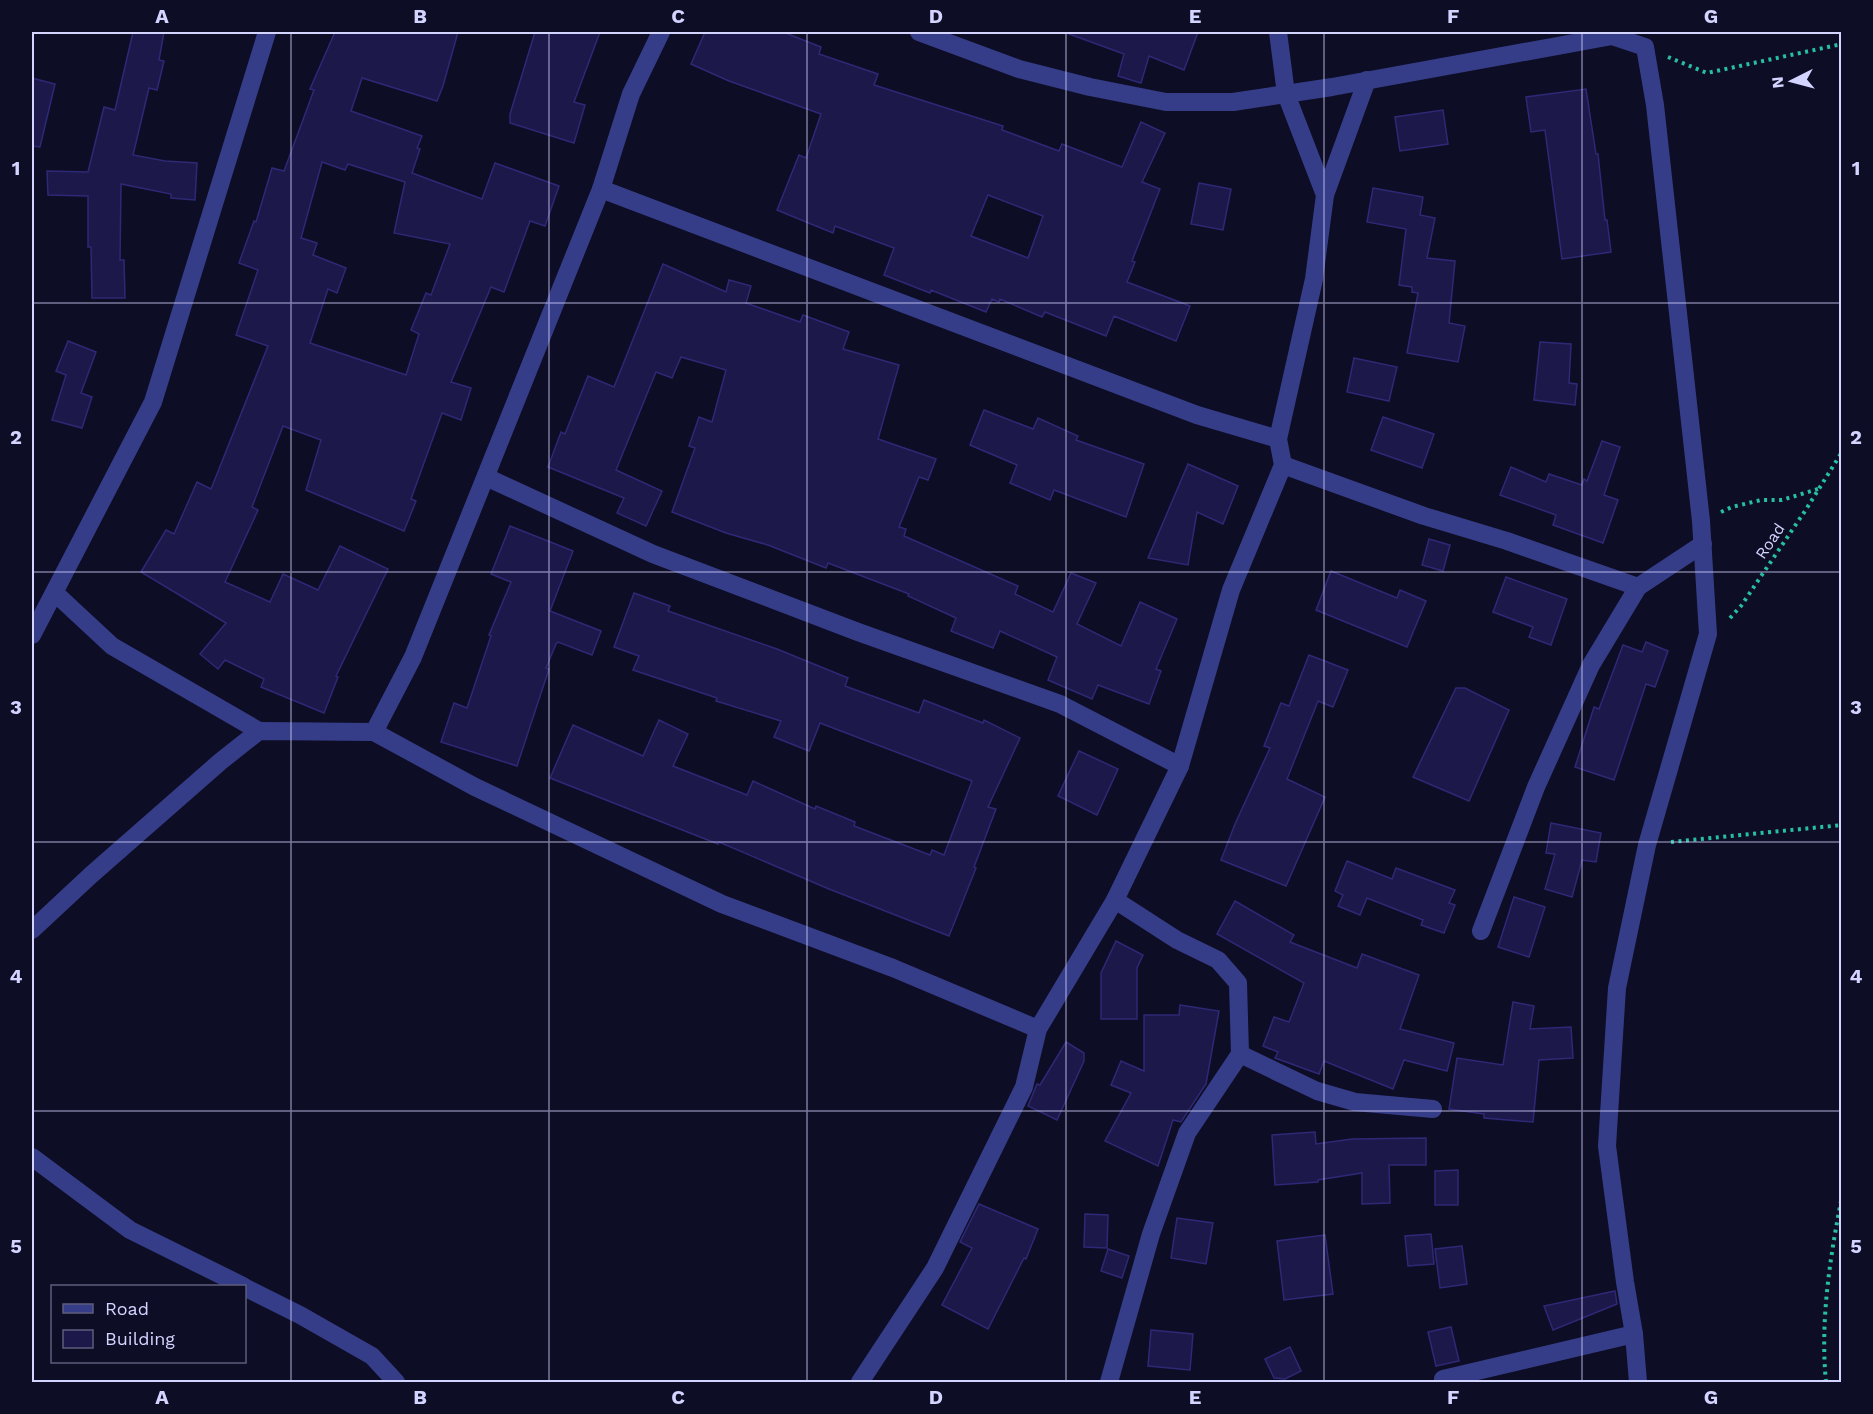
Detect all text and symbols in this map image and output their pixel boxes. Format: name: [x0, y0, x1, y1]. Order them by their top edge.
text: A: [155, 4, 169, 28]
text: B: [413, 4, 427, 28]
text: C: [671, 4, 685, 28]
text: D: [929, 4, 943, 28]
text: E: [1189, 4, 1201, 28]
text: F: [1447, 4, 1459, 28]
text: G: [1704, 4, 1718, 28]
north arrow: [1762, 51, 1822, 111]
text: N: [1768, 76, 1788, 89]
text: 1: [12, 156, 20, 180]
text: 1: [1852, 156, 1860, 180]
text: 2: [10, 425, 22, 449]
text: 2: [1850, 425, 1862, 449]
street label: Road: [1751, 519, 1789, 563]
text: 3: [10, 695, 22, 719]
text: 3: [1850, 695, 1862, 719]
text: 4: [10, 964, 23, 988]
text: 4: [1850, 964, 1863, 988]
text: 5: [10, 1234, 22, 1258]
text: 5: [1850, 1234, 1862, 1258]
legend: [51, 1285, 246, 1363]
text: Road: [105, 1298, 149, 1319]
text: Building: [105, 1328, 175, 1349]
text: A: [155, 1385, 169, 1409]
text: B: [413, 1385, 427, 1409]
text: C: [671, 1385, 685, 1409]
text: D: [929, 1385, 943, 1409]
text: E: [1189, 1385, 1201, 1409]
text: F: [1447, 1385, 1459, 1409]
text: G: [1704, 1385, 1718, 1409]

